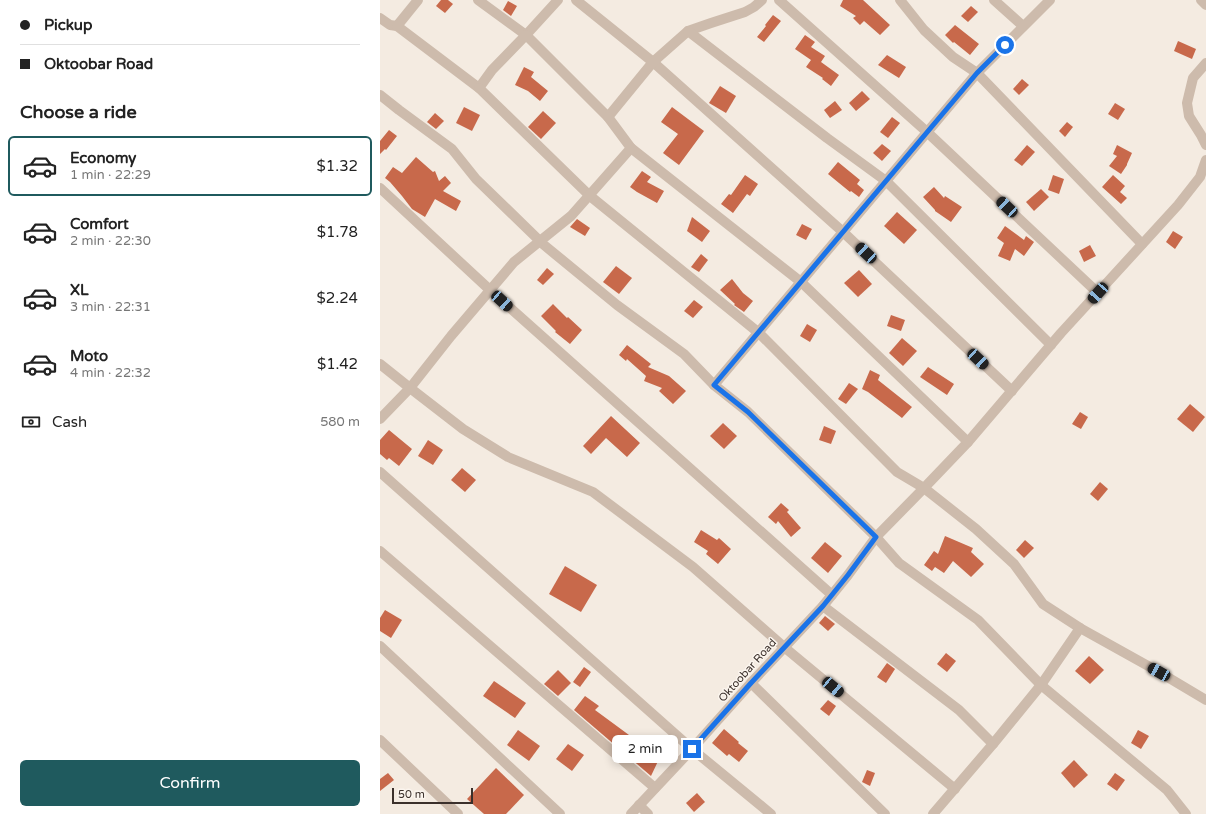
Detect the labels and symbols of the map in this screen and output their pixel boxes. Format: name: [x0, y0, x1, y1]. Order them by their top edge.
route start: [996, 36, 1014, 54]
car: [994, 194, 1020, 220]
car: [853, 240, 879, 266]
car: [1086, 280, 1110, 306]
car: [489, 289, 515, 313]
car: [965, 346, 991, 372]
street label: Oktoobar Road: [716, 636, 779, 704]
car: [1146, 661, 1172, 683]
car: [820, 675, 846, 699]
callout: 2 min: [612, 735, 678, 763]
route end: [683, 740, 701, 758]
scale bar: [392, 786, 473, 805]

